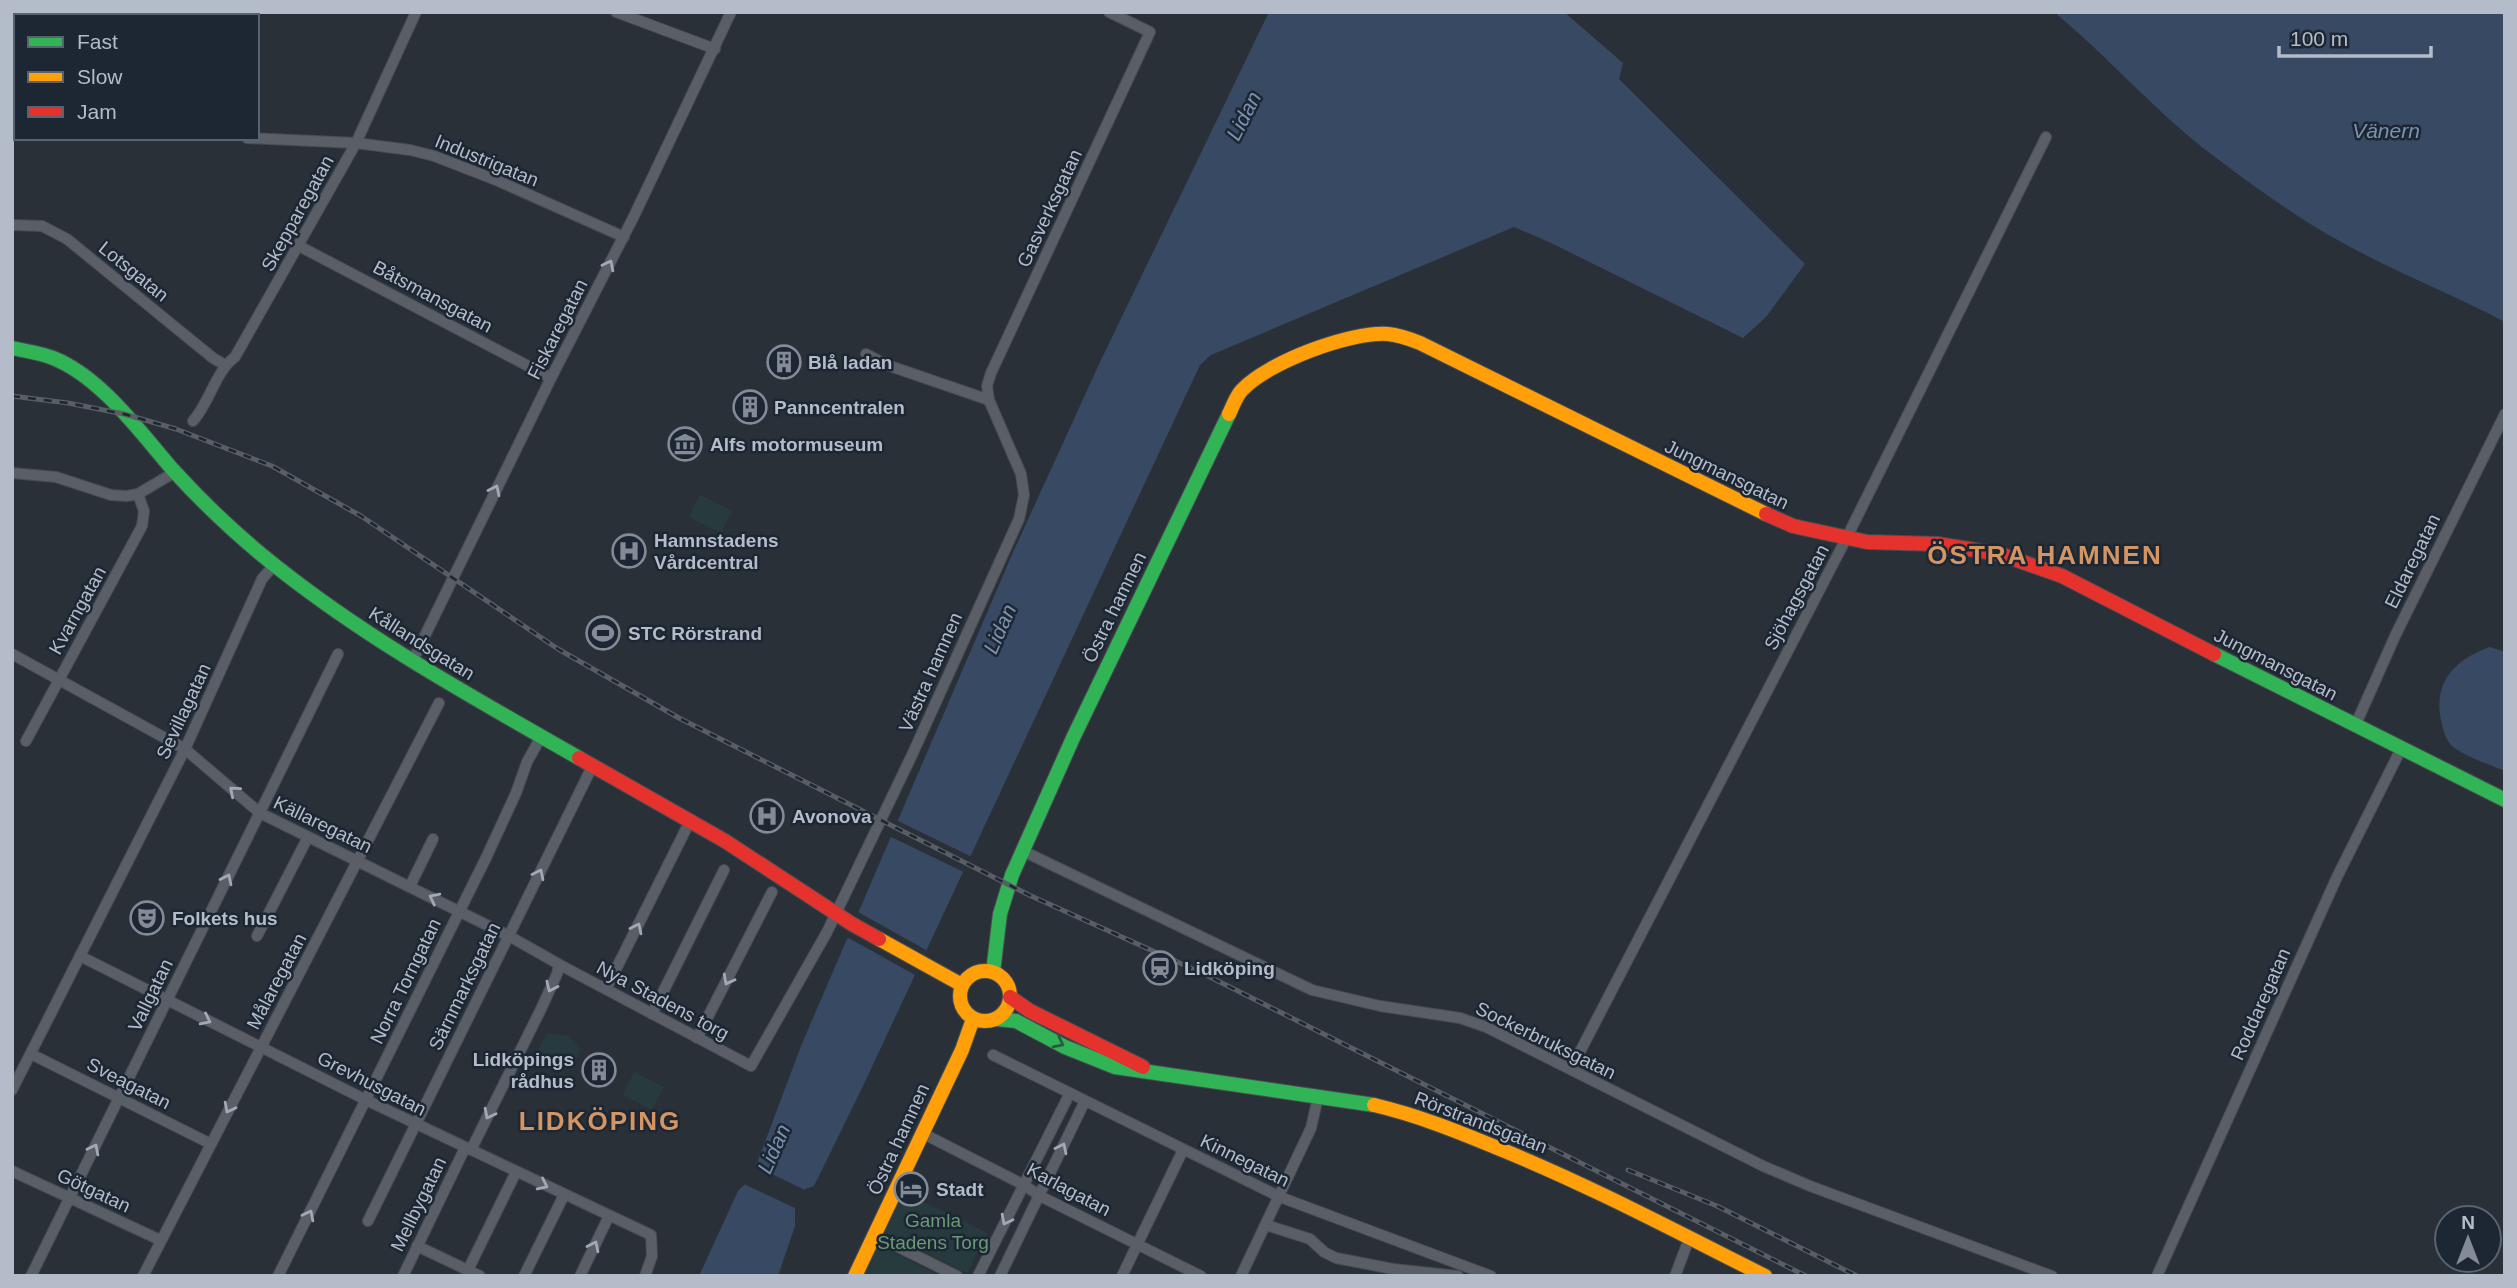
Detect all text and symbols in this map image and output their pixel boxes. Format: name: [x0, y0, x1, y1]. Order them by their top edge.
legend: [14, 14, 259, 140]
scale bar: [2279, 14, 2431, 58]
text: 100 m: [2290, 27, 2348, 50]
text: Fast: [77, 30, 118, 53]
text: Slow: [77, 65, 123, 88]
water label: Lidan: [1222, 88, 1265, 144]
text: Jam: [77, 100, 117, 123]
water label: Vänern: [2352, 119, 2420, 142]
street label: Industrigatan: [432, 130, 542, 191]
street label: Gasverksgatan: [1013, 146, 1086, 271]
street label: Skepparegatan: [257, 152, 338, 275]
street label: Lotsgatan: [95, 237, 173, 306]
street label: Båtsmansgatan: [370, 256, 496, 337]
one-way arrow: [601, 260, 615, 272]
street label: Fiskaregatan: [523, 276, 592, 383]
building icon: Blå ladan: [765, 343, 803, 381]
place label: Blå ladan: [808, 352, 892, 373]
building icon: Panncentralen: [731, 388, 769, 426]
place label: Panncentralen: [774, 397, 905, 418]
museum icon: Alfs motormuseum: [666, 425, 704, 463]
place label: Alfs motormuseum: [710, 434, 883, 455]
street label: Jungmansgatan: [1661, 435, 1792, 514]
one-way arrow: [487, 485, 501, 497]
street label: Eldaregatan: [2381, 511, 2444, 612]
place label: Hamnstadens Vårdcentral: [654, 530, 779, 573]
hospital icon: Hamnstadens Vårdcentral: [610, 532, 648, 570]
district label: ÖSTRA HAMNEN: [1927, 540, 2163, 570]
street label: Sjöhagsgatan: [1760, 541, 1833, 653]
street label: Östra hamnen: [1079, 549, 1150, 666]
street label: Kvarngatan: [45, 563, 110, 658]
water label: Lidan: [979, 601, 1021, 657]
street label: Kållandsgatan: [365, 603, 478, 684]
street label: Västra hamnen: [895, 609, 966, 735]
sports icon: STC Rörstrand: [584, 614, 622, 652]
place label: STC Rörstrand: [628, 623, 762, 644]
street label: Jungmansgatan: [2211, 624, 2341, 704]
street label: Sevillagatan: [152, 660, 215, 763]
one-way arrow: [230, 787, 243, 799]
street label: Källaregatan: [270, 792, 375, 857]
hospital icon: Avonova: [748, 797, 786, 835]
place label: Avonova: [792, 806, 872, 827]
one-way arrow: [530, 869, 544, 881]
one-way arrow: [219, 874, 233, 886]
one-way arrow: [429, 893, 441, 907]
theatre icon: Folkets hus: [128, 899, 166, 937]
place label: Folkets hus: [172, 908, 278, 929]
street label: Norra Torngatan: [366, 915, 445, 1047]
street label: Särnmarksgatan: [424, 919, 504, 1053]
one-way arrow: [628, 923, 642, 935]
street label: Målaregatan: [242, 930, 311, 1033]
street label: Roddaregatan: [2226, 945, 2295, 1063]
station icon: Lidköping: [1141, 949, 1179, 987]
street label: Vallgatan: [124, 956, 177, 1035]
street label: Nya Stadens torg: [593, 957, 733, 1044]
place label: Lidköping: [1184, 958, 1275, 979]
one-way arrow: [723, 973, 736, 985]
one-way arrow: [545, 980, 559, 992]
street label: Sockerbruksgatan: [1472, 997, 1619, 1083]
one-way arrow: [199, 1011, 211, 1025]
one-way arrow: [1052, 1035, 1064, 1049]
street label: Grevhusgatan: [314, 1047, 430, 1120]
place label: Lidköpings rådhus: [473, 1049, 574, 1092]
building icon: Lidköpings rådhus: [580, 1051, 618, 1089]
street label: Sveagatan: [84, 1053, 174, 1113]
street label: Östra hamnen: [863, 1080, 933, 1198]
street label: Rörstrandsgatan: [1411, 1087, 1550, 1157]
one-way arrow: [224, 1101, 238, 1113]
district label: LIDKÖPING: [519, 1106, 681, 1136]
one-way arrow: [483, 1107, 497, 1119]
water label: Lidan: [753, 1121, 795, 1177]
street label: Kinnegatan: [1197, 1130, 1293, 1191]
one-way arrow: [1054, 1143, 1068, 1155]
one-way arrow: [85, 1144, 99, 1156]
street label: Mellbygatan: [387, 1154, 450, 1255]
street label: Karlagatan: [1023, 1159, 1114, 1220]
street label: Götgatan: [54, 1164, 134, 1216]
hotel icon: Stadt: [892, 1170, 930, 1208]
one-way arrow: [536, 1176, 548, 1190]
place label: Stadt: [936, 1179, 984, 1200]
north arrow: [2433, 1204, 2503, 1274]
one-way arrow: [300, 1210, 314, 1222]
park label: Gamla Stadens Torg: [877, 1210, 989, 1253]
text: N: [2461, 1212, 2475, 1233]
one-way arrow: [1001, 1213, 1015, 1225]
one-way arrow: [586, 1241, 600, 1253]

